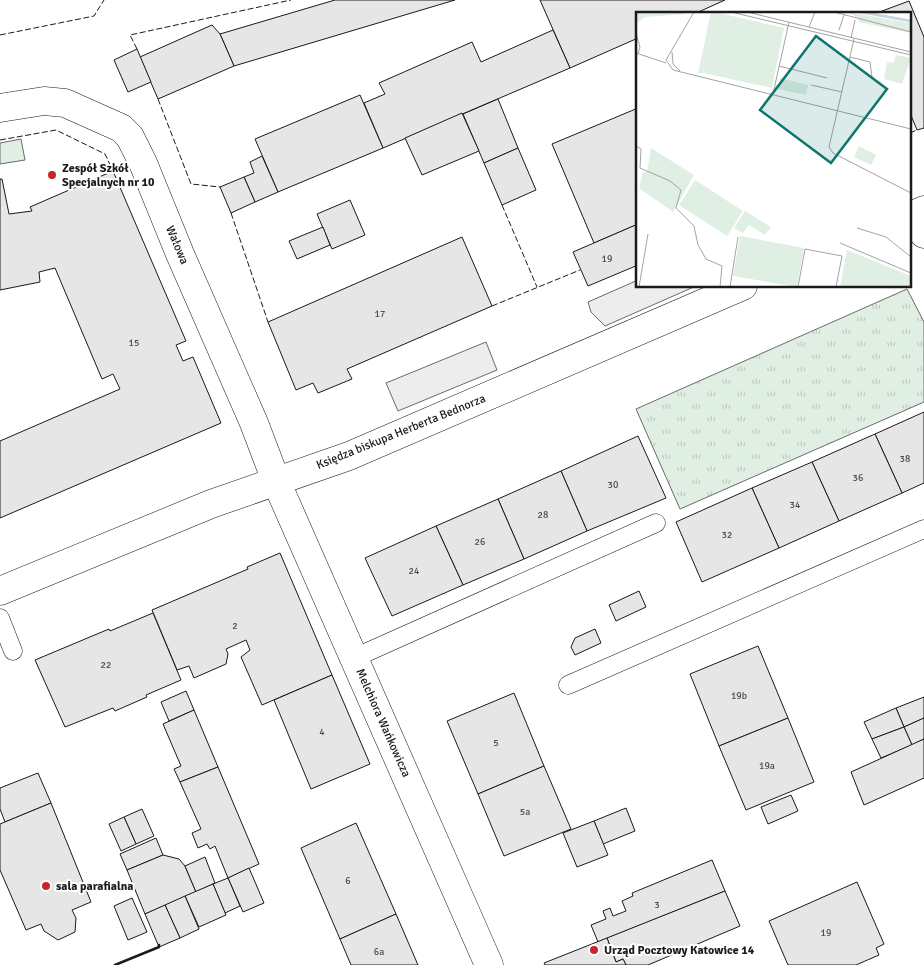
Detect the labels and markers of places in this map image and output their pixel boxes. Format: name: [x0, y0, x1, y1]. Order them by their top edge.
place label: Zespół Szkół Specjalnych nr 10: [62, 161, 155, 190]
marker: Zespół Szkół Specjalnych nr 10: [46, 169, 58, 181]
place label: sala parafialna: [56, 879, 133, 894]
marker: sala parafialna: [40, 880, 52, 892]
place label: Urząd Pocztowy Katowice 14: [604, 943, 755, 958]
marker: Urząd Pocztowy Katowice 14: [588, 944, 600, 956]

